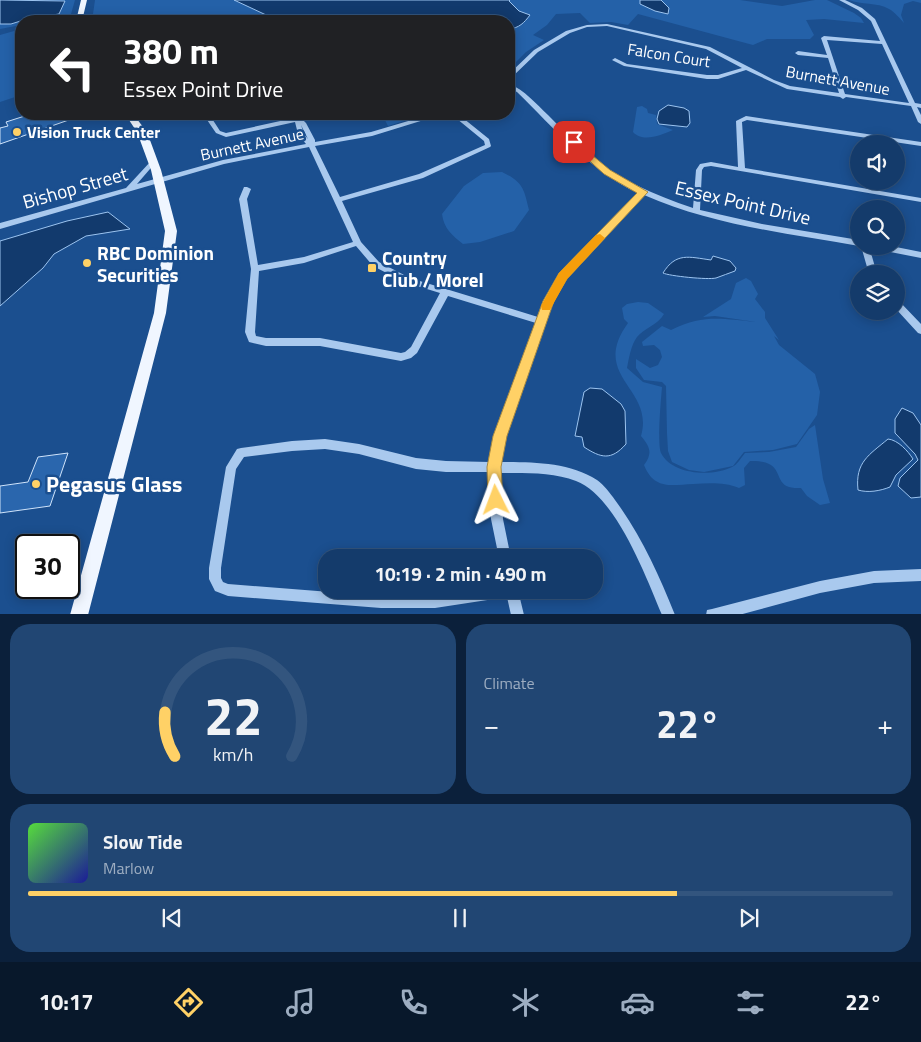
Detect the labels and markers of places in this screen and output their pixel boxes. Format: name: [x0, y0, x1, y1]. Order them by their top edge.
place label: Vision Truck Center: [27, 120, 160, 144]
pin: [553, 121, 595, 163]
marker: Vision Truck Center: [11, 126, 23, 138]
place label: RBC Dominion Securities: [97, 238, 214, 289]
place label: Country Club / Morel: [382, 243, 484, 294]
marker: RBC Dominion Securities: [81, 257, 93, 269]
marker: Country Club / Morel: [366, 262, 378, 274]
place label: Pegasus Glass: [46, 467, 182, 501]
marker: Pegasus Glass: [30, 478, 42, 490]

